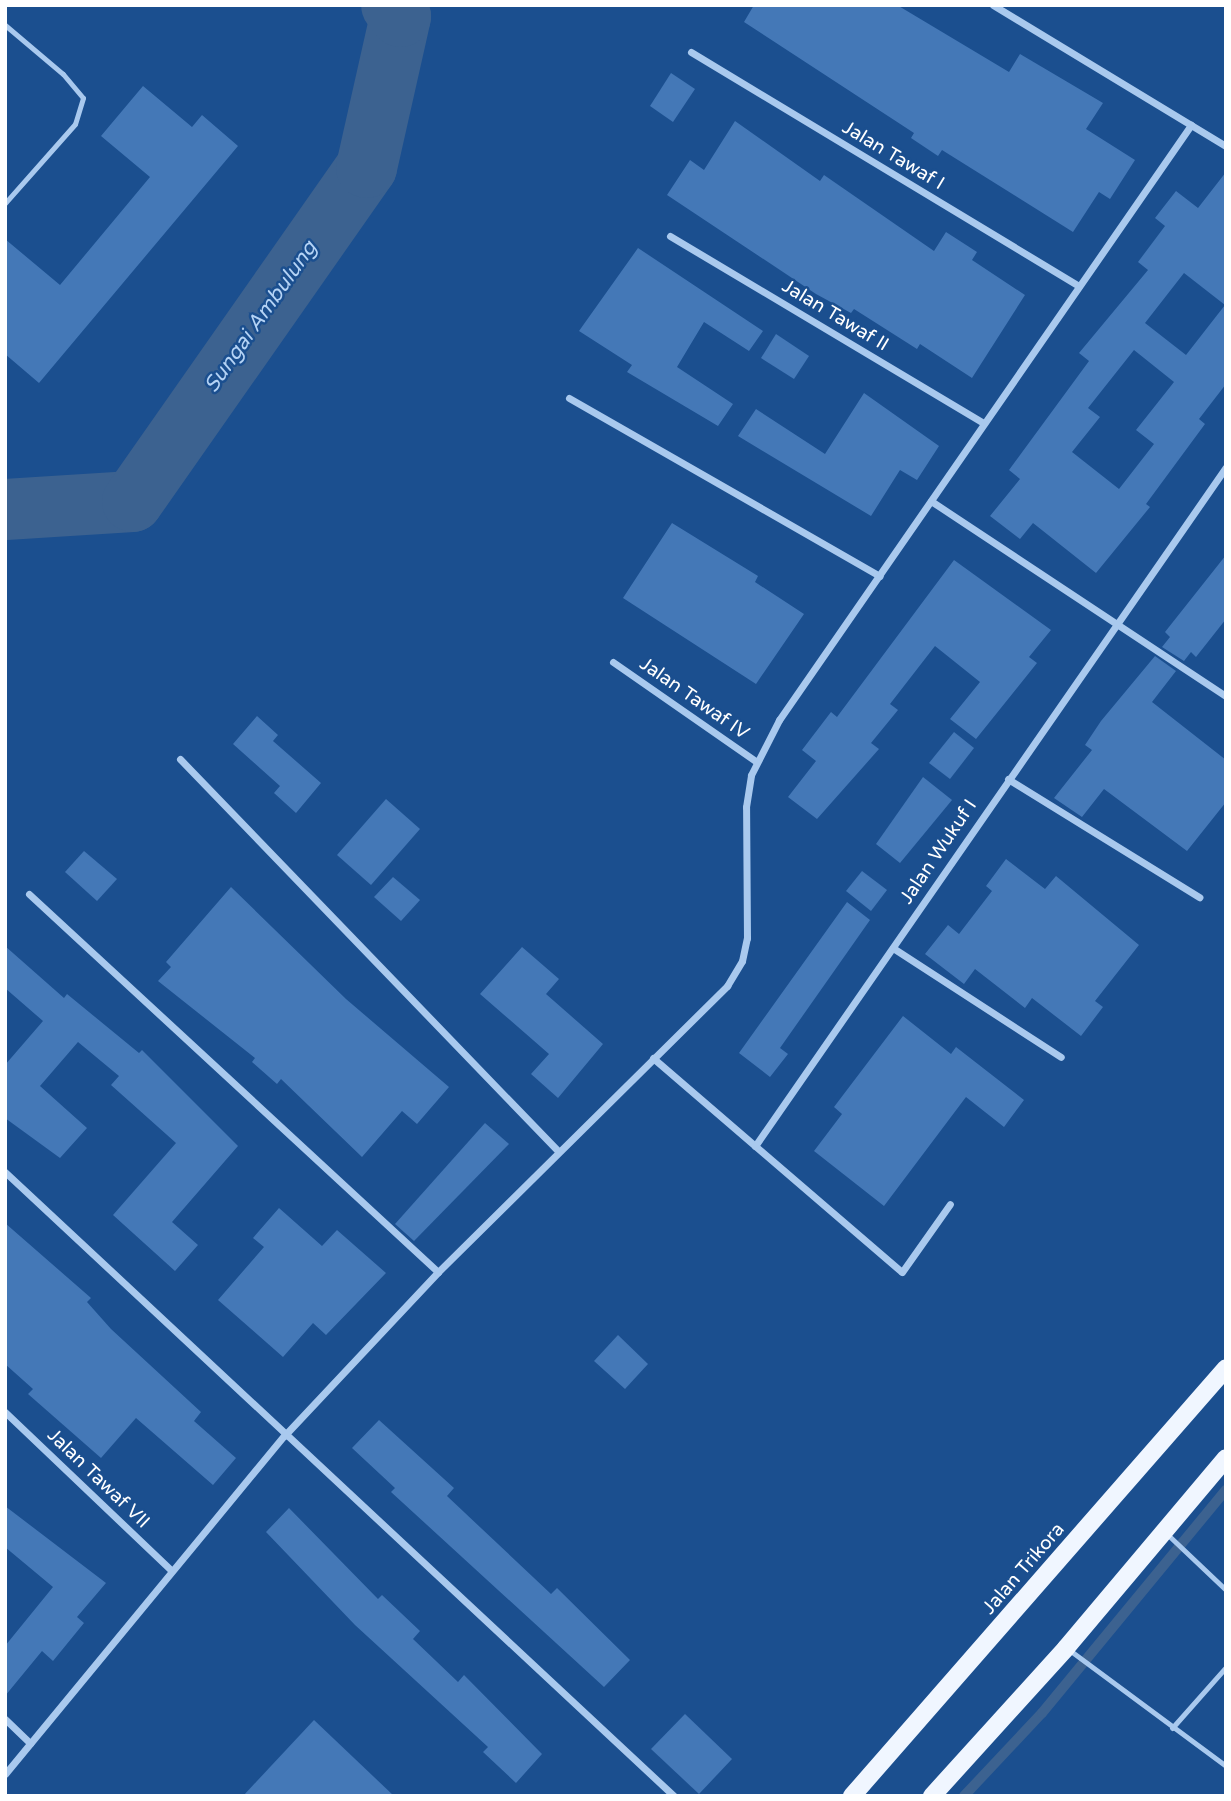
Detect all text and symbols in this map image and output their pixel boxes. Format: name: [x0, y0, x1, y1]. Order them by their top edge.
street label: Jalan Tawaf I: [838, 117, 948, 195]
water label: Sungai Ambulung: [199, 236, 323, 398]
street label: Jalan Tawaf II: [778, 275, 892, 357]
street label: Jalan Tawaf IV: [635, 653, 753, 745]
street label: Jalan Wukuf I: [896, 795, 982, 909]
street label: Jalan Tawaf VII: [42, 1424, 154, 1534]
street label: Jalan Trikora: [978, 1519, 1070, 1619]

